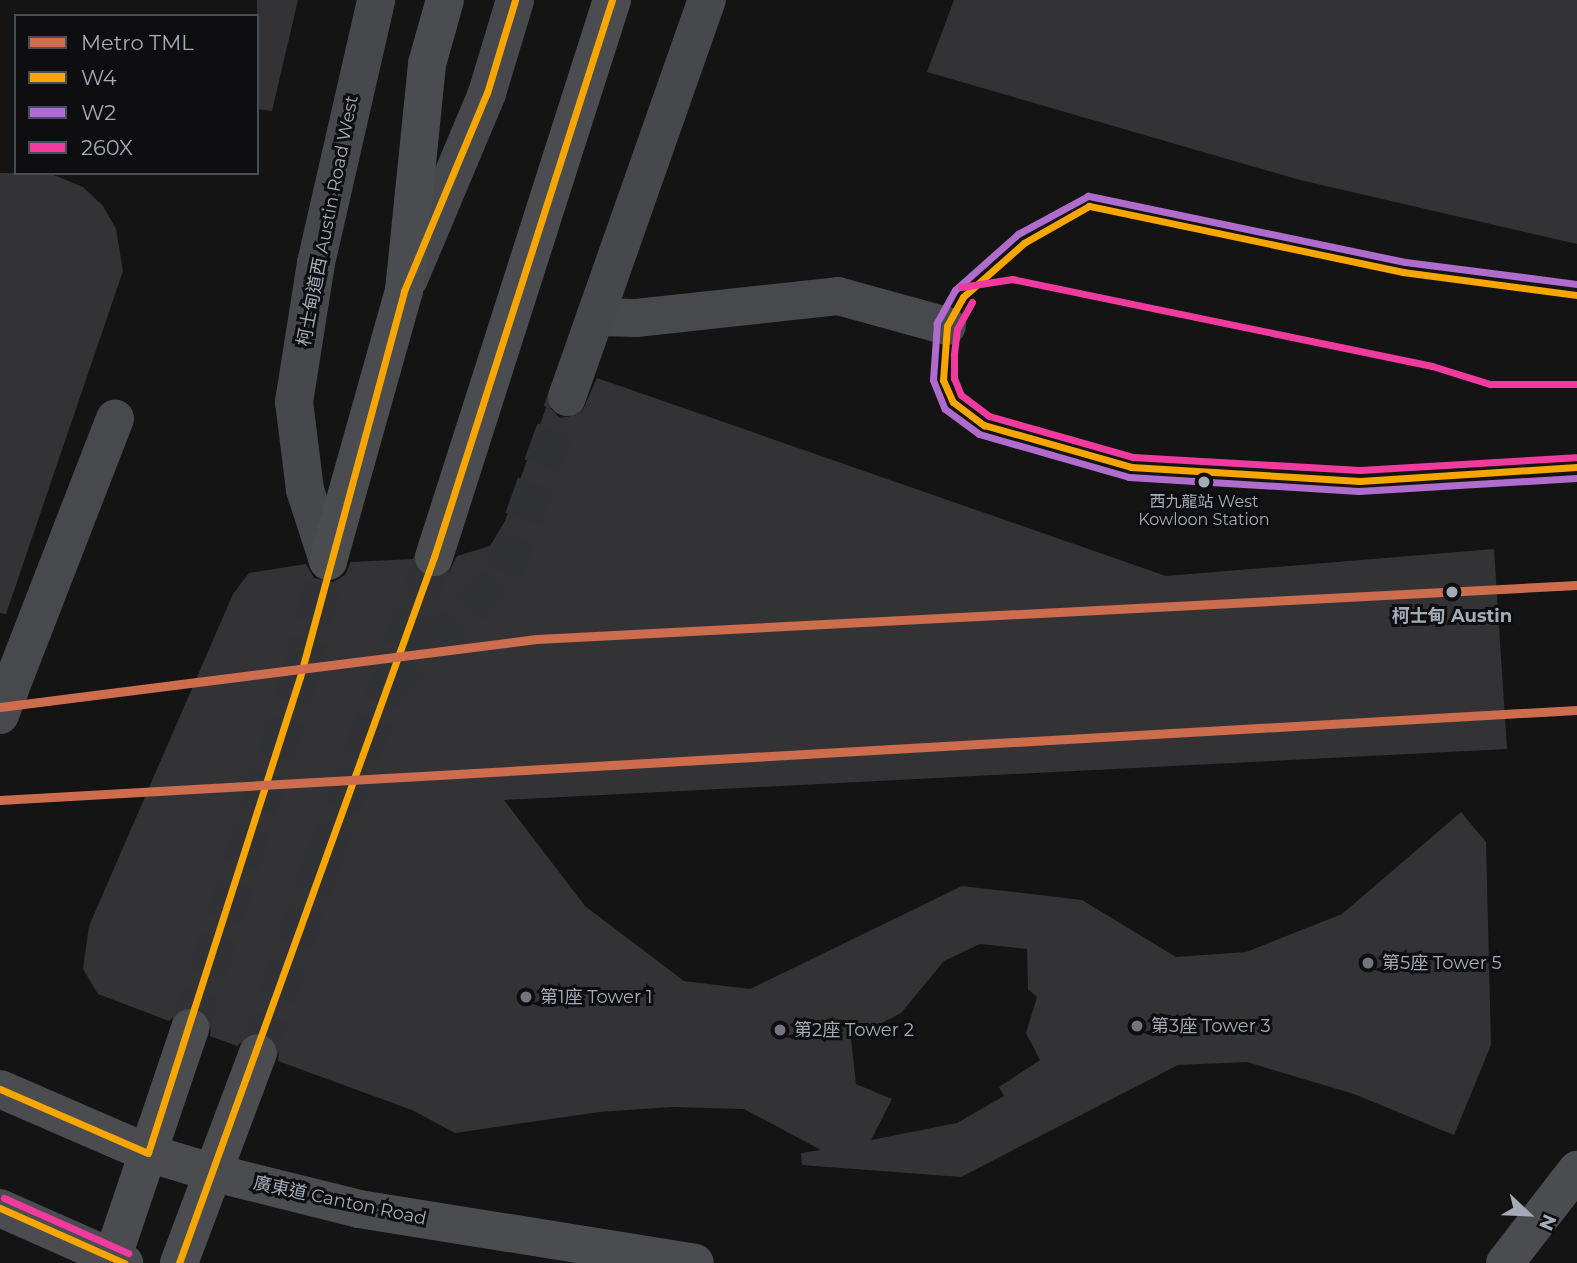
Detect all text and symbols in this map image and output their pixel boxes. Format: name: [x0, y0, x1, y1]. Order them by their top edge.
legend: [14, 14, 259, 175]
text: Metro TML: [81, 30, 194, 55]
text: W4: [81, 65, 117, 90]
street label: 柯士甸道西 Austin Road West: [293, 94, 363, 348]
text: W2: [81, 100, 116, 125]
text: 260X: [81, 135, 133, 160]
marker: 西九龍站 West Kowloon Station: [1197, 475, 1211, 489]
place label: 西九龍站 West Kowloon Station: [1138, 492, 1270, 530]
marker: 柯士甸 Austin: [1441, 581, 1463, 603]
place label: 柯士甸 Austin: [1392, 605, 1512, 627]
place label: 第5座 Tower 5: [1382, 952, 1502, 974]
marker: 第5座 Tower 5: [1360, 955, 1376, 971]
place label: 第1座 Tower 1: [540, 986, 652, 1008]
marker: 第1座 Tower 1: [518, 989, 534, 1005]
place label: 第3座 Tower 3: [1151, 1015, 1271, 1037]
marker: 第3座 Tower 3: [1129, 1018, 1145, 1034]
place label: 第2座 Tower 2: [794, 1019, 914, 1041]
marker: 第2座 Tower 2: [772, 1022, 788, 1038]
street label: 廣東道 Canton Road: [252, 1172, 428, 1230]
north arrow: [1493, 1179, 1563, 1249]
text: N: [1534, 1211, 1561, 1234]

